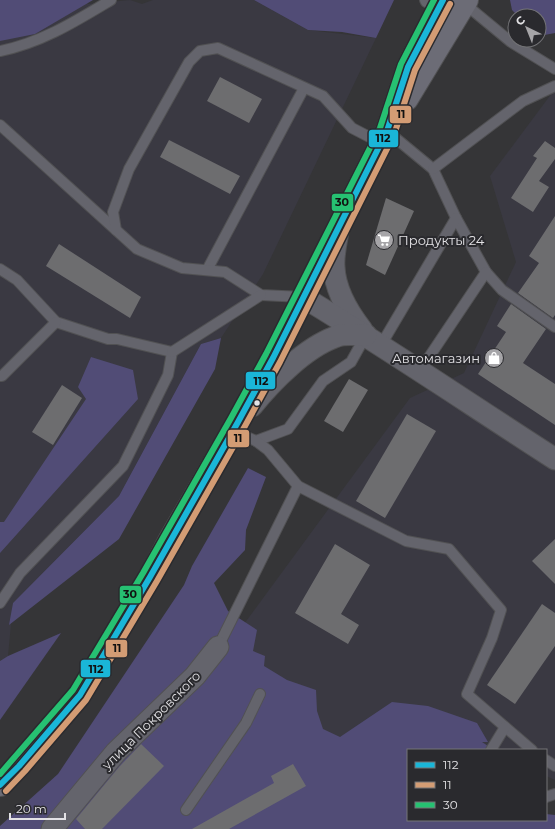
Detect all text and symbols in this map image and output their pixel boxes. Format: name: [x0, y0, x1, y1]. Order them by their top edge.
north arrow: [507, 8, 547, 48]
text: С: [512, 13, 528, 29]
line badge: 11: [389, 105, 412, 124]
text: 11: [397, 107, 405, 121]
line badge: 112: [368, 129, 399, 148]
text: 112: [375, 131, 391, 145]
line badge: 30: [331, 193, 354, 212]
text: 30: [334, 195, 350, 209]
supermarket icon: Продукты 24: [373, 229, 395, 251]
place label: Продукты 24: [398, 232, 485, 248]
shop icon: Автомагазин: [483, 347, 505, 369]
place label: Автомагазин: [392, 350, 480, 366]
line badge: 112: [245, 371, 276, 390]
text: 112: [253, 374, 269, 388]
unlabelled marker: [252, 398, 262, 408]
line badge: 11: [227, 429, 250, 448]
text: 11: [234, 431, 242, 445]
line badge: 30: [119, 585, 142, 604]
text: 30: [122, 587, 138, 601]
line badge: 11: [105, 639, 128, 658]
text: 11: [113, 641, 121, 655]
line badge: 112: [80, 659, 111, 678]
text: 112: [88, 662, 104, 676]
street label: улица Покровского: [98, 667, 204, 773]
legend: [407, 749, 547, 821]
text: 112: [443, 757, 459, 772]
text: 11: [443, 777, 452, 792]
scale bar: [10, 795, 65, 821]
text: 30: [443, 797, 458, 812]
text: 20 m: [16, 801, 47, 816]

